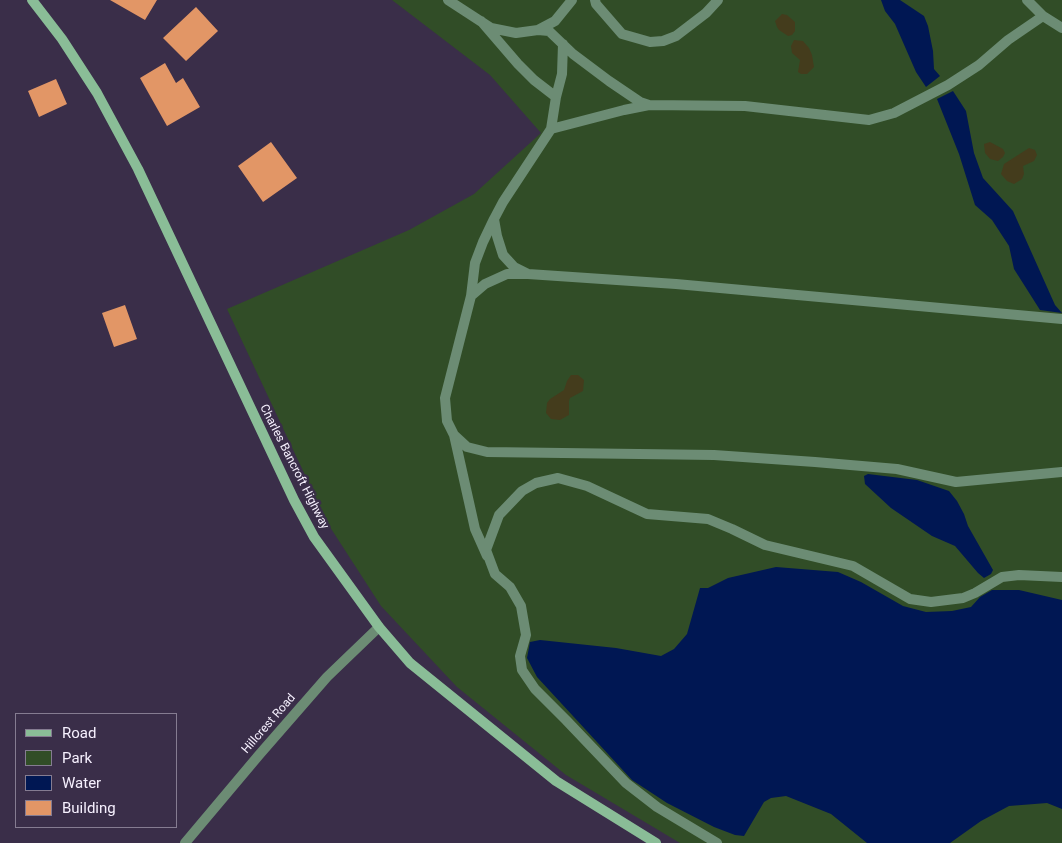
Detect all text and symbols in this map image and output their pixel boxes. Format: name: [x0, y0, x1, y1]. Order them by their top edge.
street label: Charles Bancroft Highway: [256, 402, 332, 532]
street label: Hillcrest Road: [239, 691, 299, 757]
legend: [15, 713, 178, 828]
text: Road: [62, 724, 96, 742]
text: Park: [62, 749, 92, 767]
text: Water: [62, 774, 101, 792]
text: Building: [62, 799, 116, 817]

